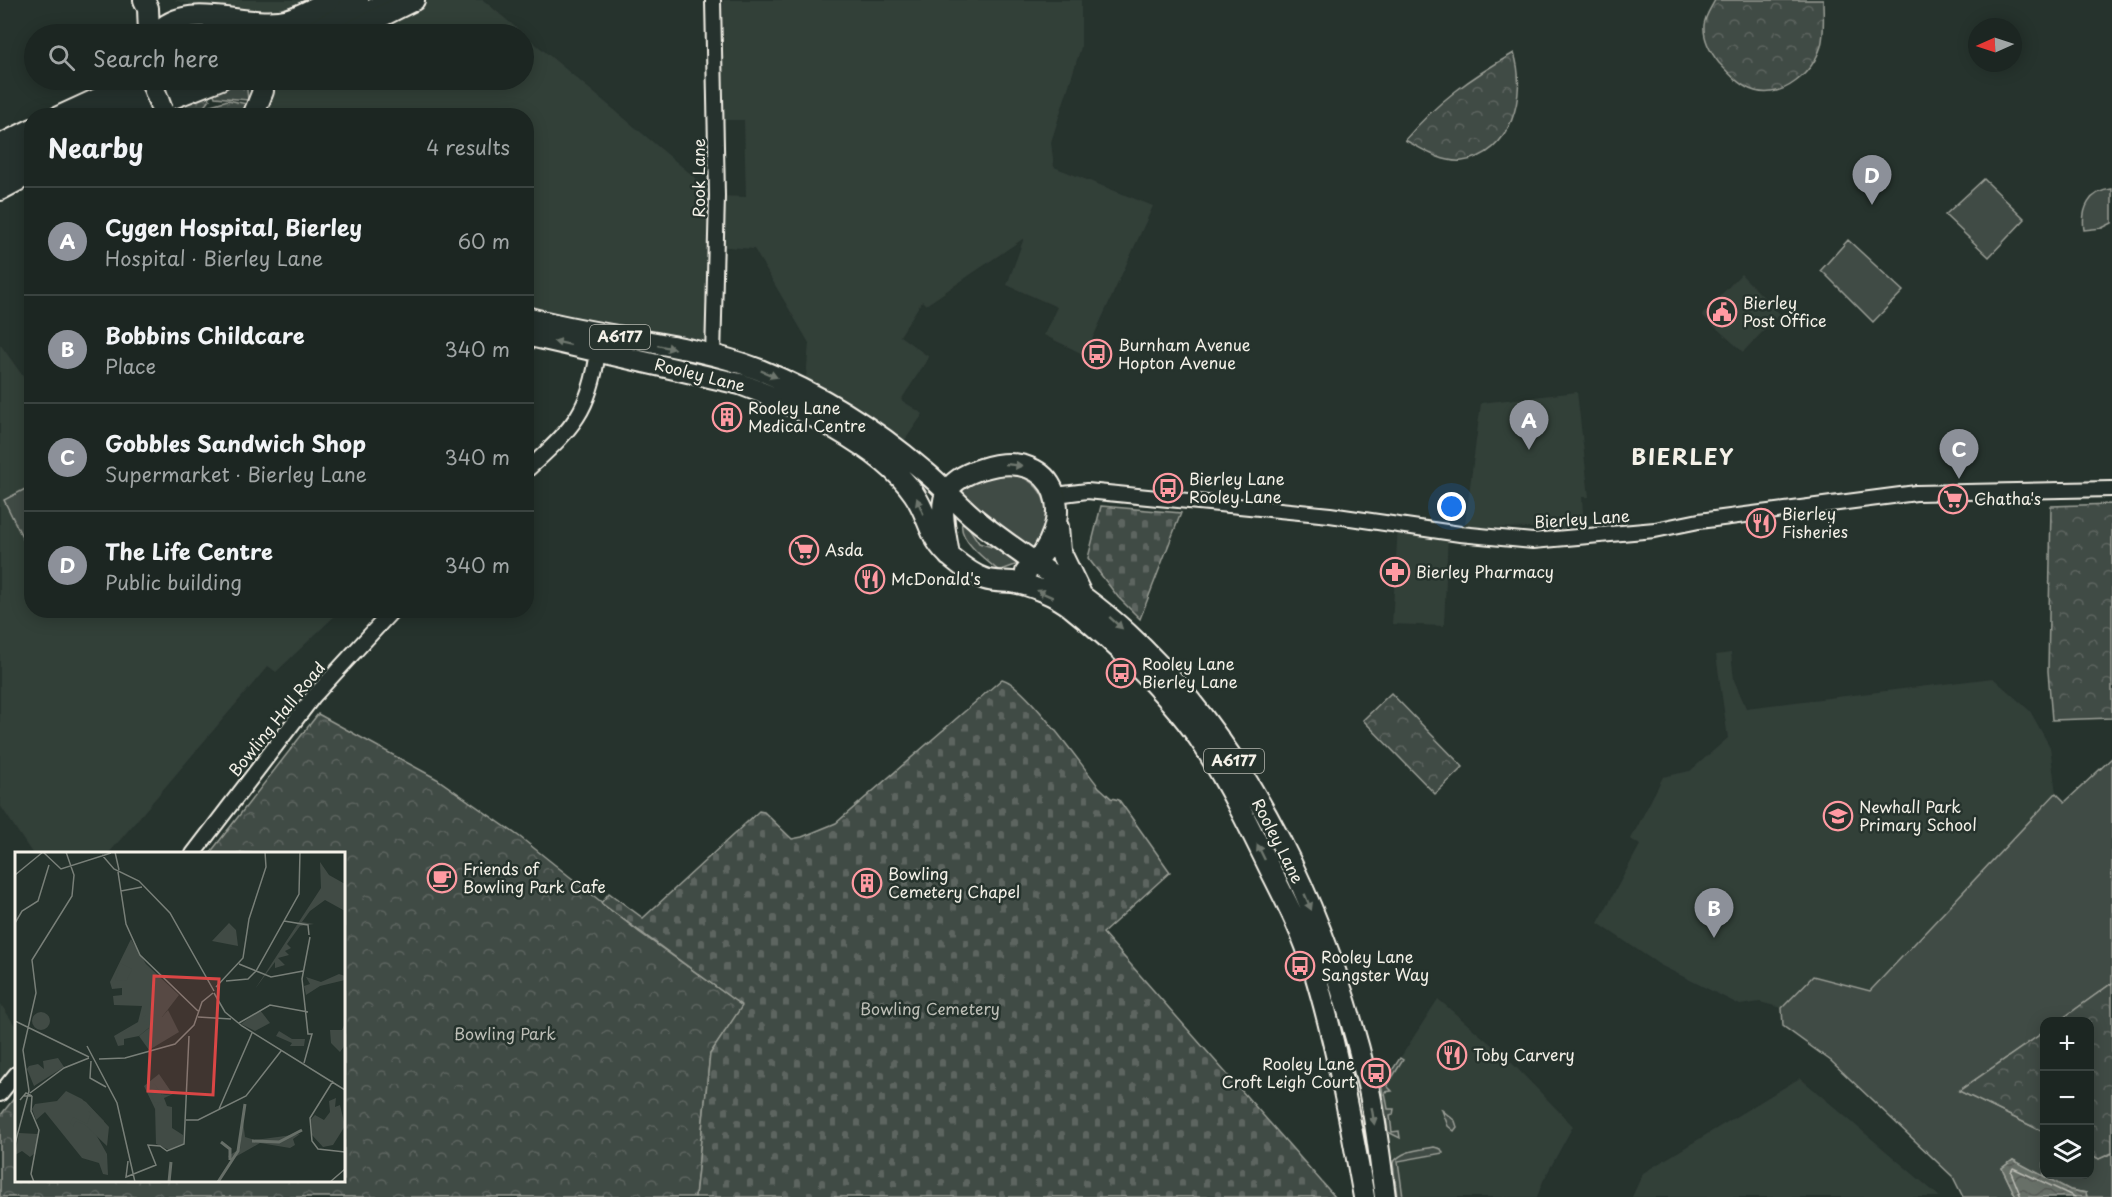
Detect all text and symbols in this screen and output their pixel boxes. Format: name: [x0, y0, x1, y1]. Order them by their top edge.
north arrow: [1968, 18, 2022, 72]
search box: [24, 24, 534, 90]
icon: search: [45, 41, 78, 74]
text: Search here: [93, 41, 219, 74]
text: Nearby: [48, 128, 143, 167]
text: 4 results: [426, 132, 510, 162]
street label: Rook Lane: [686, 138, 710, 218]
pin: D: [1852, 156, 1892, 205]
text: Cygen Hospital, Bierley: [105, 210, 362, 243]
text: A: [60, 226, 75, 256]
text: 60 m: [458, 226, 510, 256]
text: Hospital · Bierley Lane: [105, 243, 323, 273]
place label: Bierley Post Office: [1743, 290, 1827, 332]
public building icon: Bierley Post Office: [1706, 296, 1738, 328]
text: Bobbins Childcare: [105, 318, 305, 351]
road number: A6177: [590, 325, 650, 349]
place label: Burnham Avenue Hopton Avenue: [1118, 332, 1251, 374]
text: B: [61, 334, 74, 364]
text: 340 m: [445, 334, 510, 364]
one-way arrow: [553, 337, 571, 347]
bus stop icon: Burnham Avenue Hopton Avenue: [1081, 338, 1113, 370]
one-way arrow: [657, 343, 676, 352]
text: Place: [105, 351, 156, 381]
street label: Rooley Lane: [652, 351, 748, 397]
one-way arrow: [760, 370, 778, 379]
place label: Rooley Lane Medical Centre: [748, 395, 866, 437]
pin: A: [1510, 400, 1549, 450]
building icon: Rooley Lane Medical Centre: [711, 401, 743, 433]
text: Gobbles Sandwich Shop: [105, 426, 366, 459]
pin: C: [1940, 430, 1978, 479]
district label: BIERLEY: [1631, 439, 1735, 472]
text: C: [60, 442, 75, 472]
text: 340 m: [445, 442, 510, 472]
text: Supermarket · Bierley Lane: [105, 459, 367, 489]
one-way arrow: [1005, 460, 1024, 470]
place label: Bierley Lane Rooley Lane: [1189, 466, 1285, 508]
bus stop icon: Bierley Lane Rooley Lane: [1152, 472, 1184, 504]
supermarket icon: Chatha's: [1937, 483, 1969, 515]
place label: Chatha's: [1974, 486, 2041, 510]
your location: [1437, 492, 1466, 521]
one-way arrow: [915, 497, 924, 515]
place label: Bierley Fisheries: [1782, 501, 1848, 543]
street label: Bierley Lane: [1533, 503, 1631, 533]
restaurant icon: Bierley Fisheries: [1745, 507, 1777, 539]
text: The Life Centre: [105, 534, 273, 567]
supermarket icon: Asda: [788, 534, 820, 566]
place label: Asda: [825, 537, 864, 561]
text: D: [60, 550, 75, 580]
text: 340 m: [445, 550, 510, 580]
pharmacy icon: Bierley Pharmacy: [1379, 556, 1411, 588]
place label: Bierley Pharmacy: [1416, 559, 1554, 583]
restaurant icon: McDonald's: [854, 563, 886, 595]
place label: McDonald's: [891, 566, 981, 590]
text: Public building: [105, 567, 242, 597]
one-way arrow: [1036, 589, 1054, 599]
one-way arrow: [1108, 616, 1123, 629]
place label: Rooley Lane Bierley Lane: [1142, 651, 1238, 693]
street label: Bowling Hall Road: [222, 656, 330, 781]
bus stop icon: Rooley Lane Bierley Lane: [1105, 657, 1137, 689]
road number: A6177: [1204, 749, 1264, 773]
street label: Rooley Lane: [1247, 794, 1311, 887]
place label: Newhall Park Primary School: [1859, 794, 1977, 836]
school or university icon: Newhall Park Primary School: [1822, 800, 1854, 832]
one-way arrow: [1257, 843, 1266, 860]
inset map: [15, 852, 345, 1182]
place label: Friends of Bowling Park Cafe: [463, 856, 606, 898]
place label: Bowling Cemetery Chapel: [888, 861, 1020, 903]
cafe icon: Friends of Bowling Park Cafe: [426, 862, 458, 894]
building icon: Bowling Cemetery Chapel: [851, 867, 883, 899]
pin: B: [1694, 888, 1734, 938]
one-way arrow: [1303, 894, 1313, 912]
place label: Rooley Lane Sangster Way: [1321, 944, 1429, 986]
bus stop icon: Rooley Lane Sangster Way: [1284, 950, 1316, 982]
park label: Bowling Cemetery: [860, 996, 1000, 1020]
map controls: [2040, 1017, 2094, 1179]
button: +: [2040, 1017, 2094, 1071]
park label: Bowling Park: [454, 1021, 556, 1045]
restaurant icon: Toby Carvery: [1436, 1039, 1468, 1071]
place label: Toby Carvery: [1473, 1042, 1575, 1066]
place label: Rooley Lane Croft Leigh Court: [1222, 1051, 1355, 1093]
bus stop icon: Rooley Lane Croft Leigh Court: [1360, 1057, 1392, 1089]
button: −: [2040, 1071, 2094, 1125]
one-way arrow: [1368, 1107, 1377, 1126]
button: layers: [2040, 1125, 2094, 1179]

